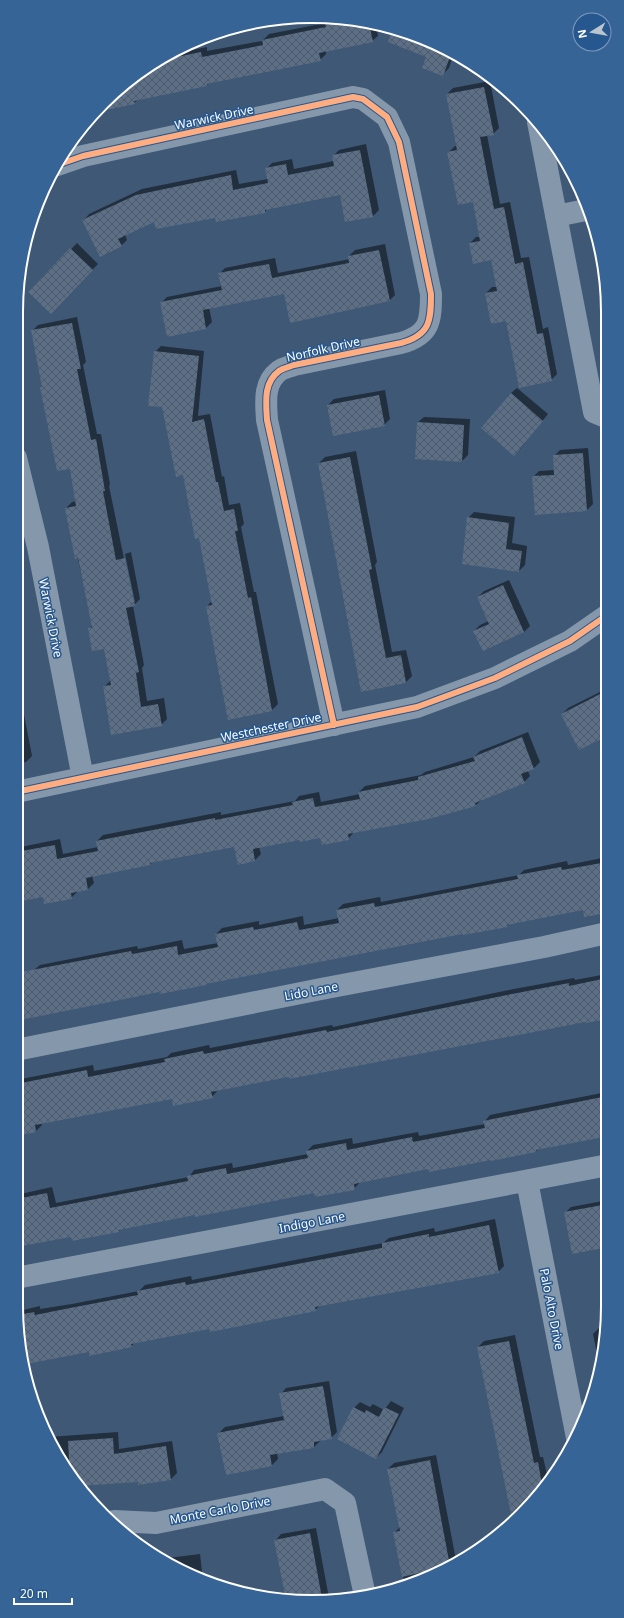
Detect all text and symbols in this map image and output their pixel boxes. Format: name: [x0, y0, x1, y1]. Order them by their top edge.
north arrow: [572, 12, 612, 52]
text: N: [573, 28, 590, 40]
street label: Warwick Drive: [173, 100, 255, 134]
street label: Norfolk Drive: [285, 332, 362, 366]
street label: Warwick Drive: [35, 577, 67, 659]
street label: Westchester Drive: [219, 708, 323, 746]
street label: Lido Lane: [283, 977, 340, 1005]
street label: Indigo Lane: [278, 1207, 347, 1237]
street label: Palo Alto Drive: [536, 1267, 568, 1351]
street label: Monte Carlo Drive: [168, 1492, 272, 1528]
scale bar: [14, 1580, 72, 1606]
text: 20 m: [20, 1585, 48, 1602]

